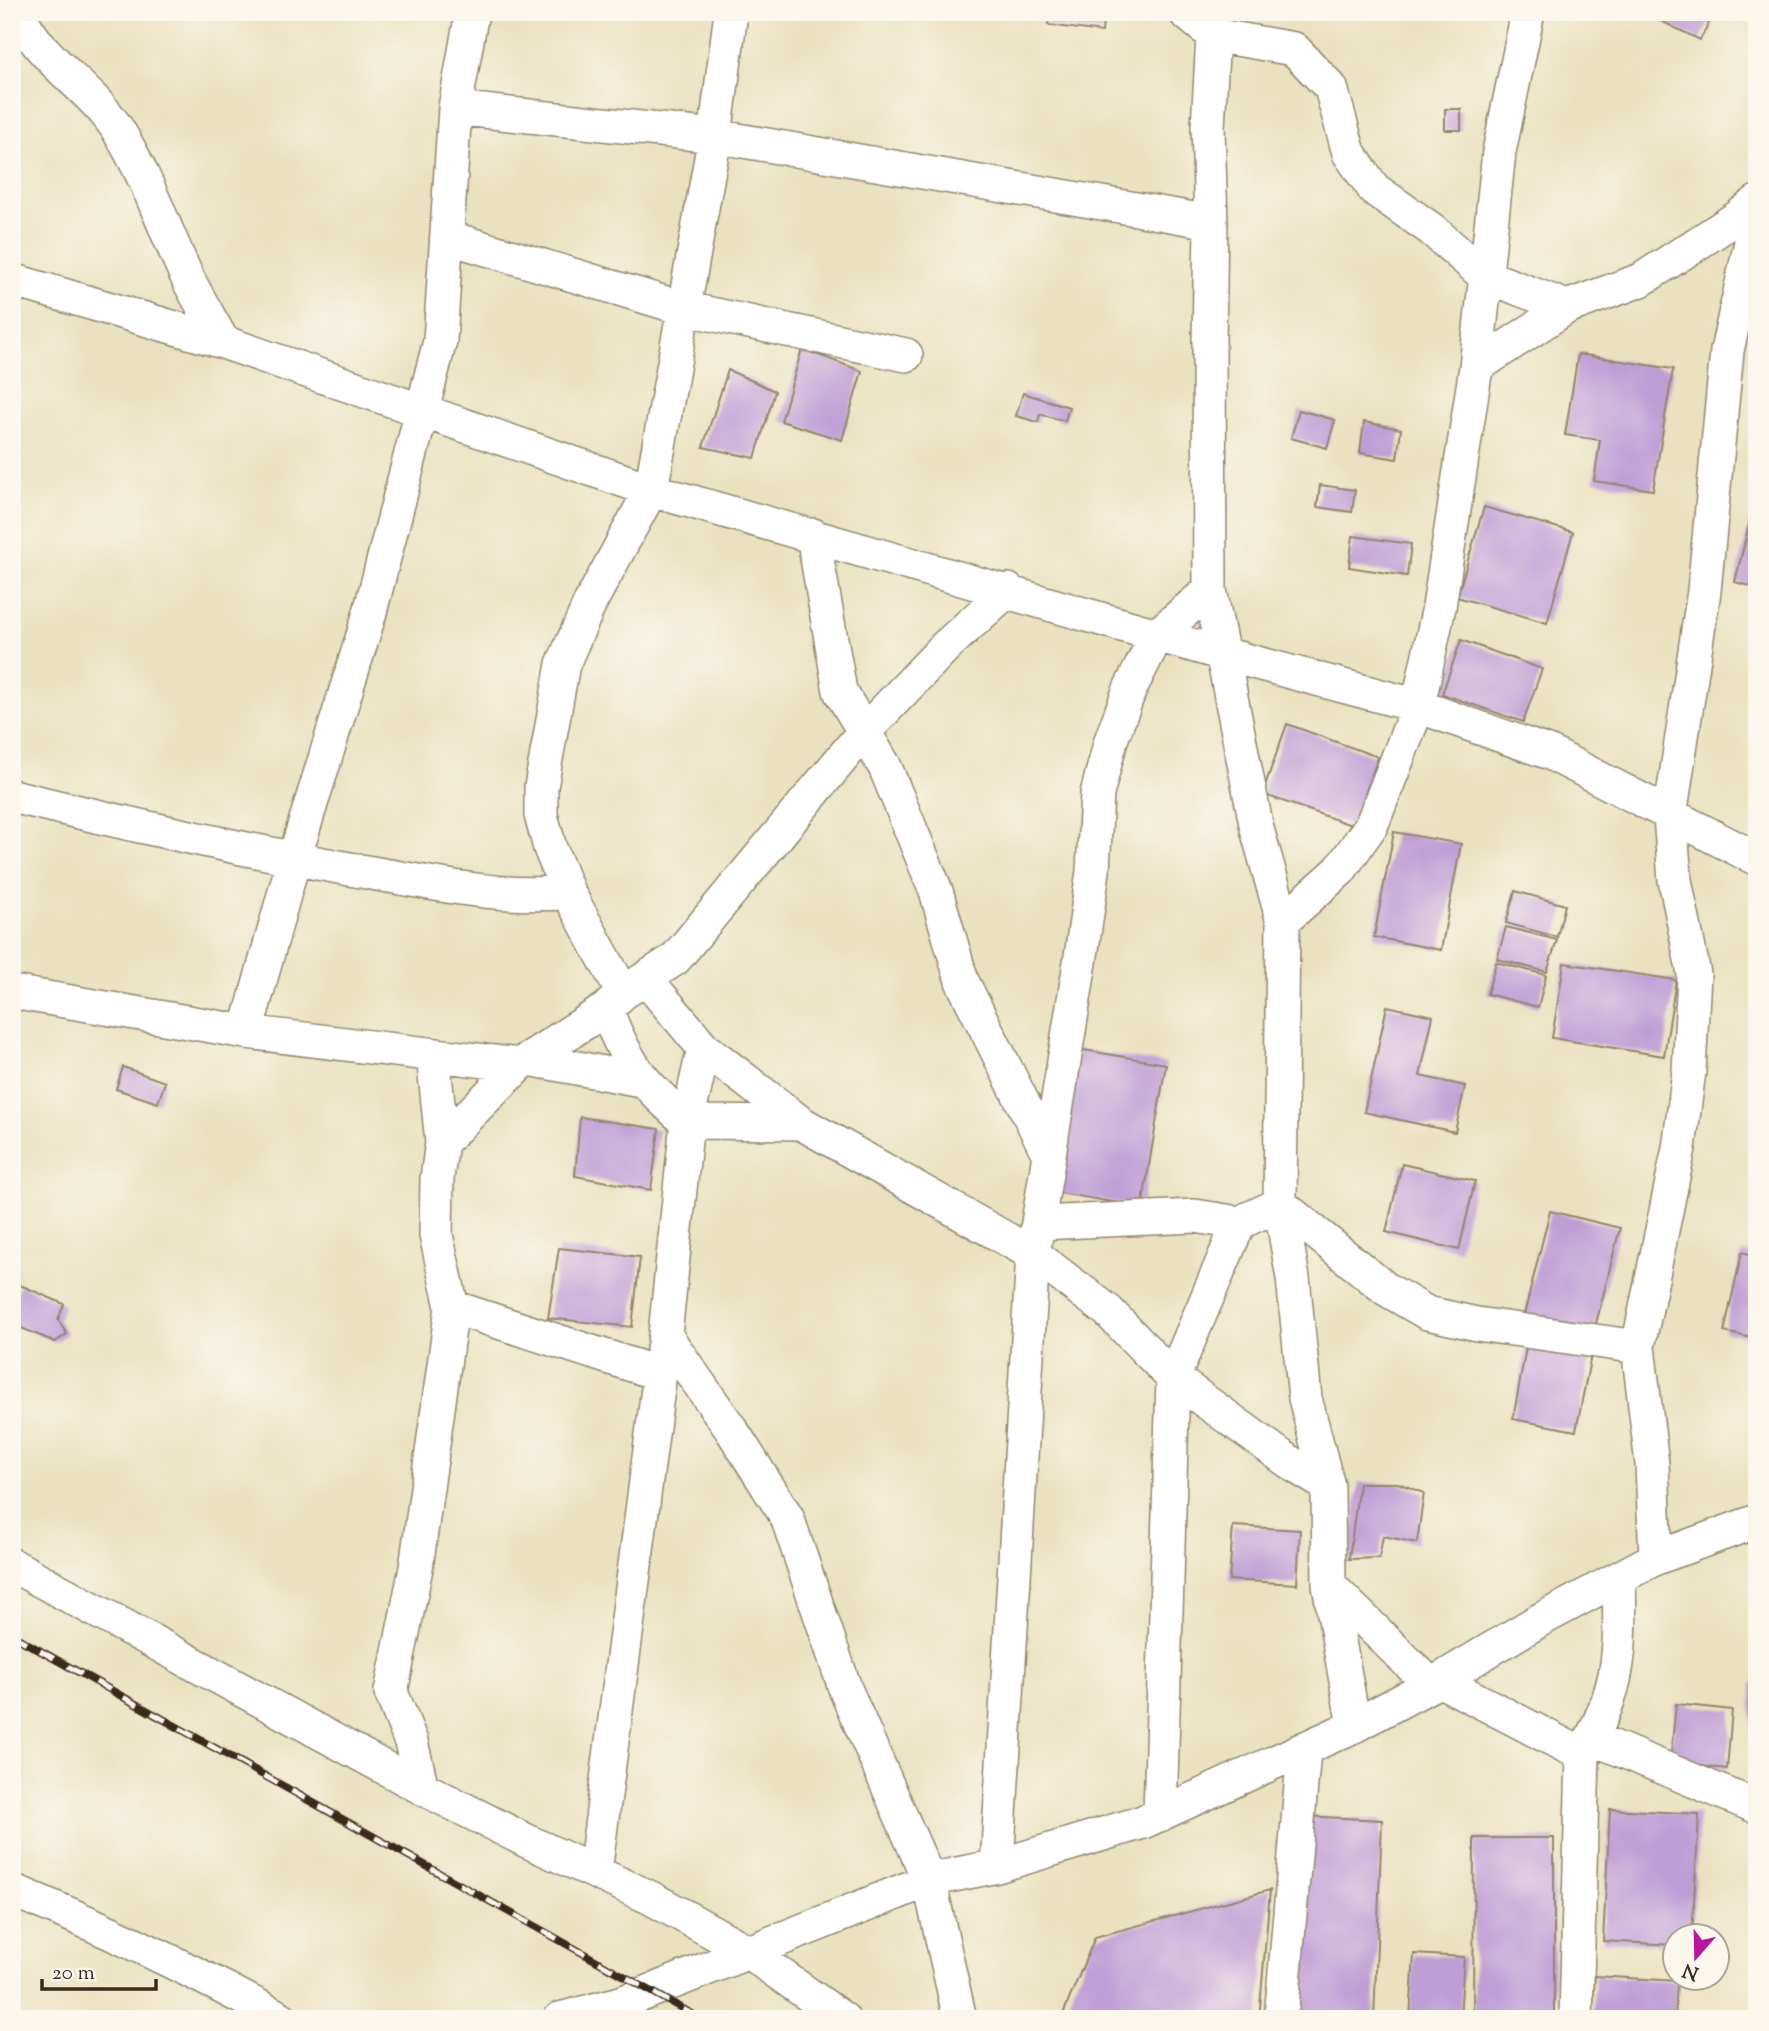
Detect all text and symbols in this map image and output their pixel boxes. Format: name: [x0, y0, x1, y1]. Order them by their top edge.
north arrow: [1660, 1923, 1730, 1993]
scale bar: [42, 1947, 156, 1991]
text: N: [1679, 1955, 1703, 1986]
text: 20 m: [52, 1959, 95, 1989]

